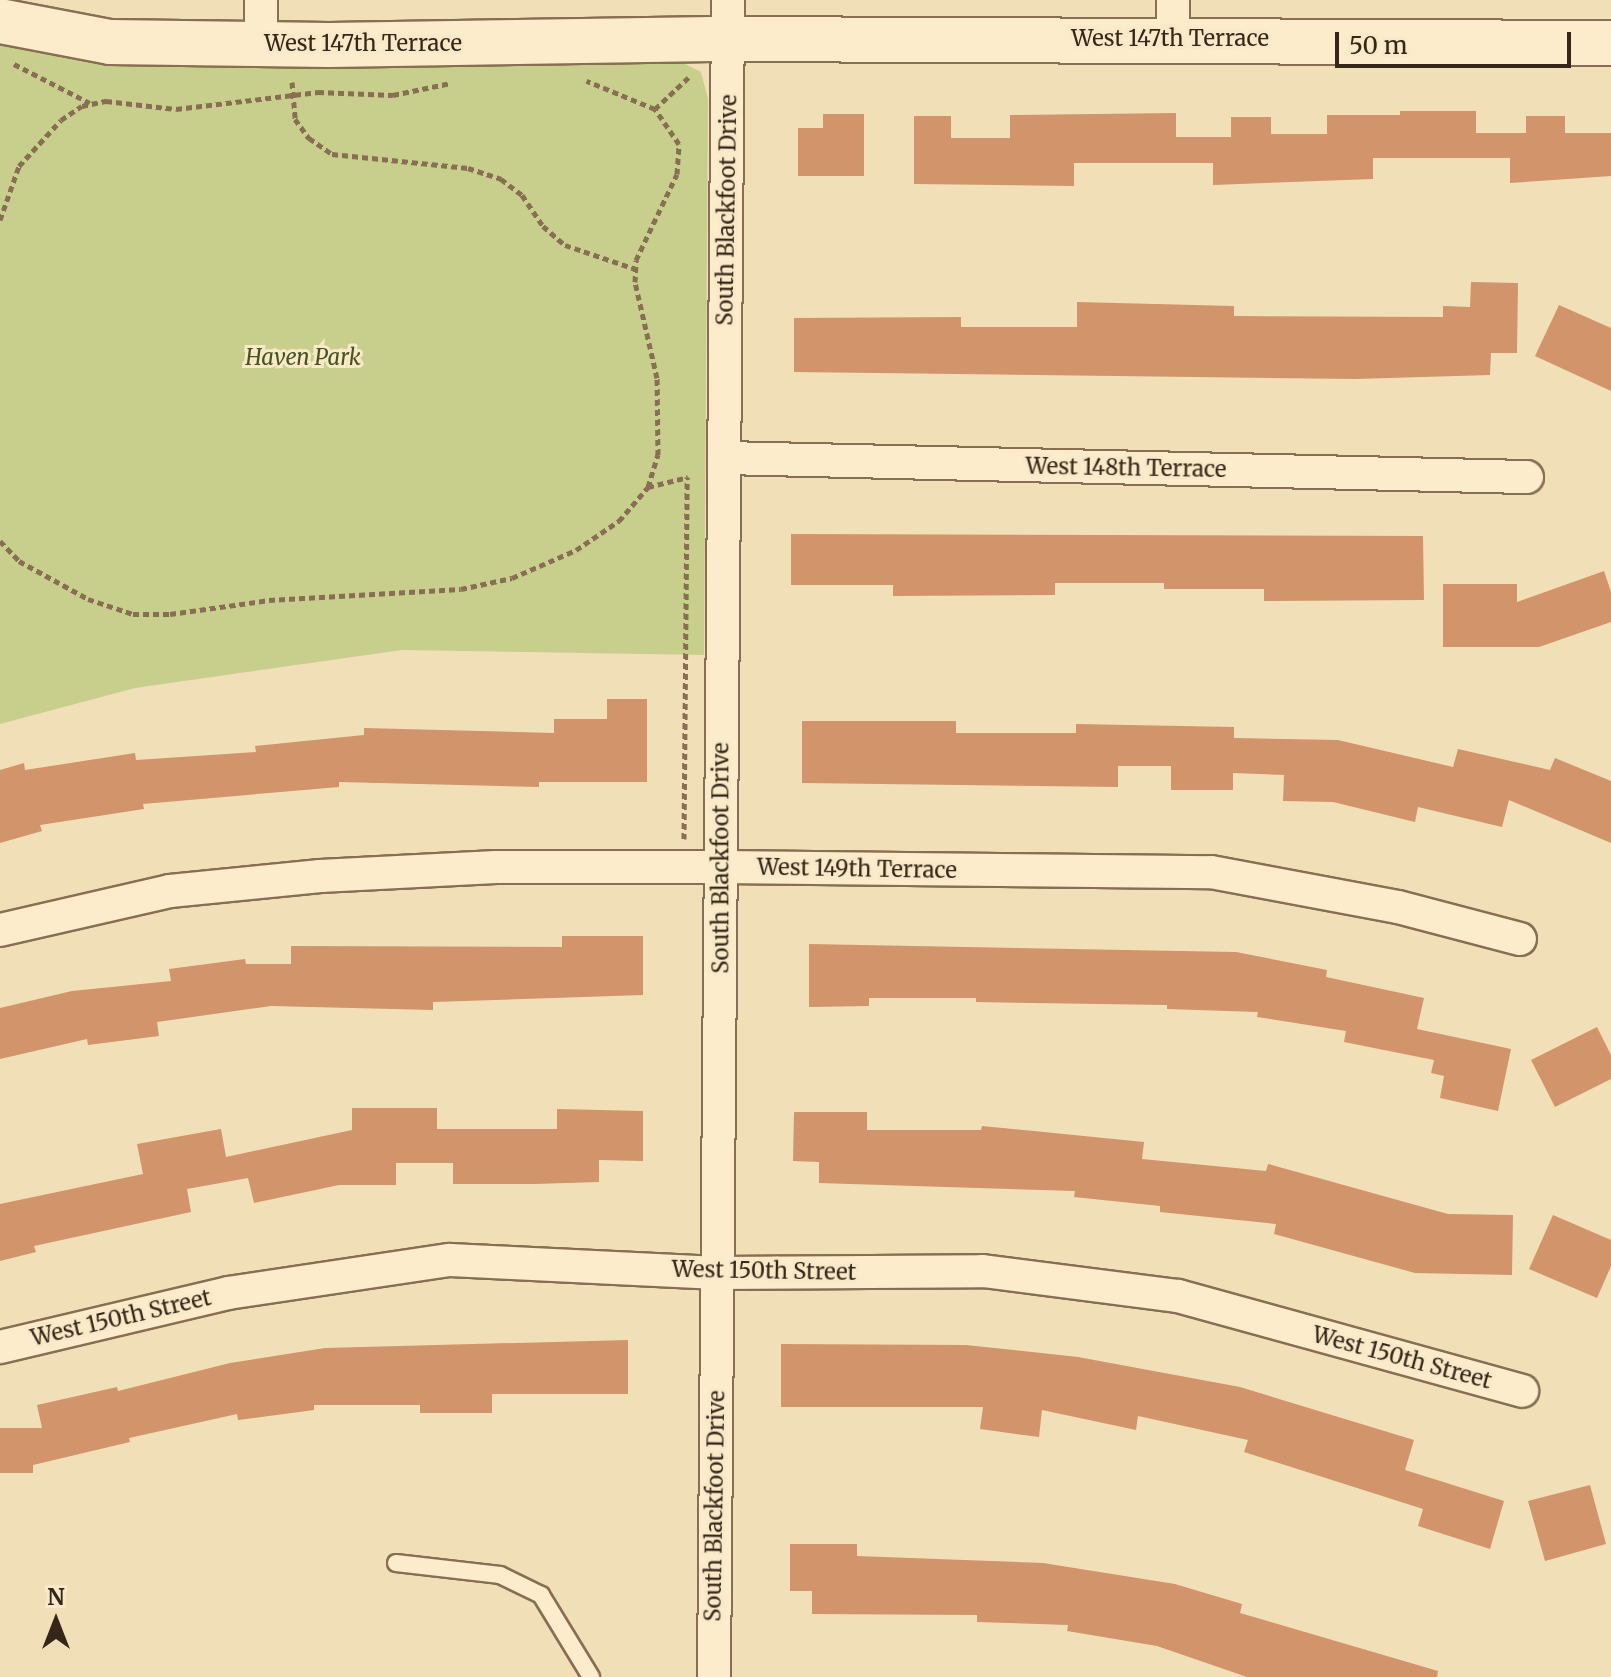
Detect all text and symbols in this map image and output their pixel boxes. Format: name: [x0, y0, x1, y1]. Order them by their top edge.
scale bar: [1339, 16, 1575, 66]
street label: West 147th Terrace: [1071, 26, 1269, 52]
text: 50 m: [1349, 30, 1408, 61]
street label: West 147th Terrace: [264, 31, 462, 57]
street label: South Blackfoot Drive: [712, 94, 742, 326]
park label: Haven Park: [245, 345, 361, 371]
street label: West 148th Terrace: [1025, 453, 1227, 483]
street label: South Blackfoot Drive: [708, 742, 734, 974]
street label: West 149th Terrace: [757, 854, 957, 884]
street label: West 150th Street: [672, 1256, 856, 1286]
street label: West 150th Street: [28, 1284, 214, 1352]
street label: West 150th Street: [1310, 1321, 1494, 1395]
street label: South Blackfoot Drive: [700, 1390, 730, 1622]
north arrow: [16, 1581, 96, 1661]
text: N: [47, 1583, 65, 1611]

